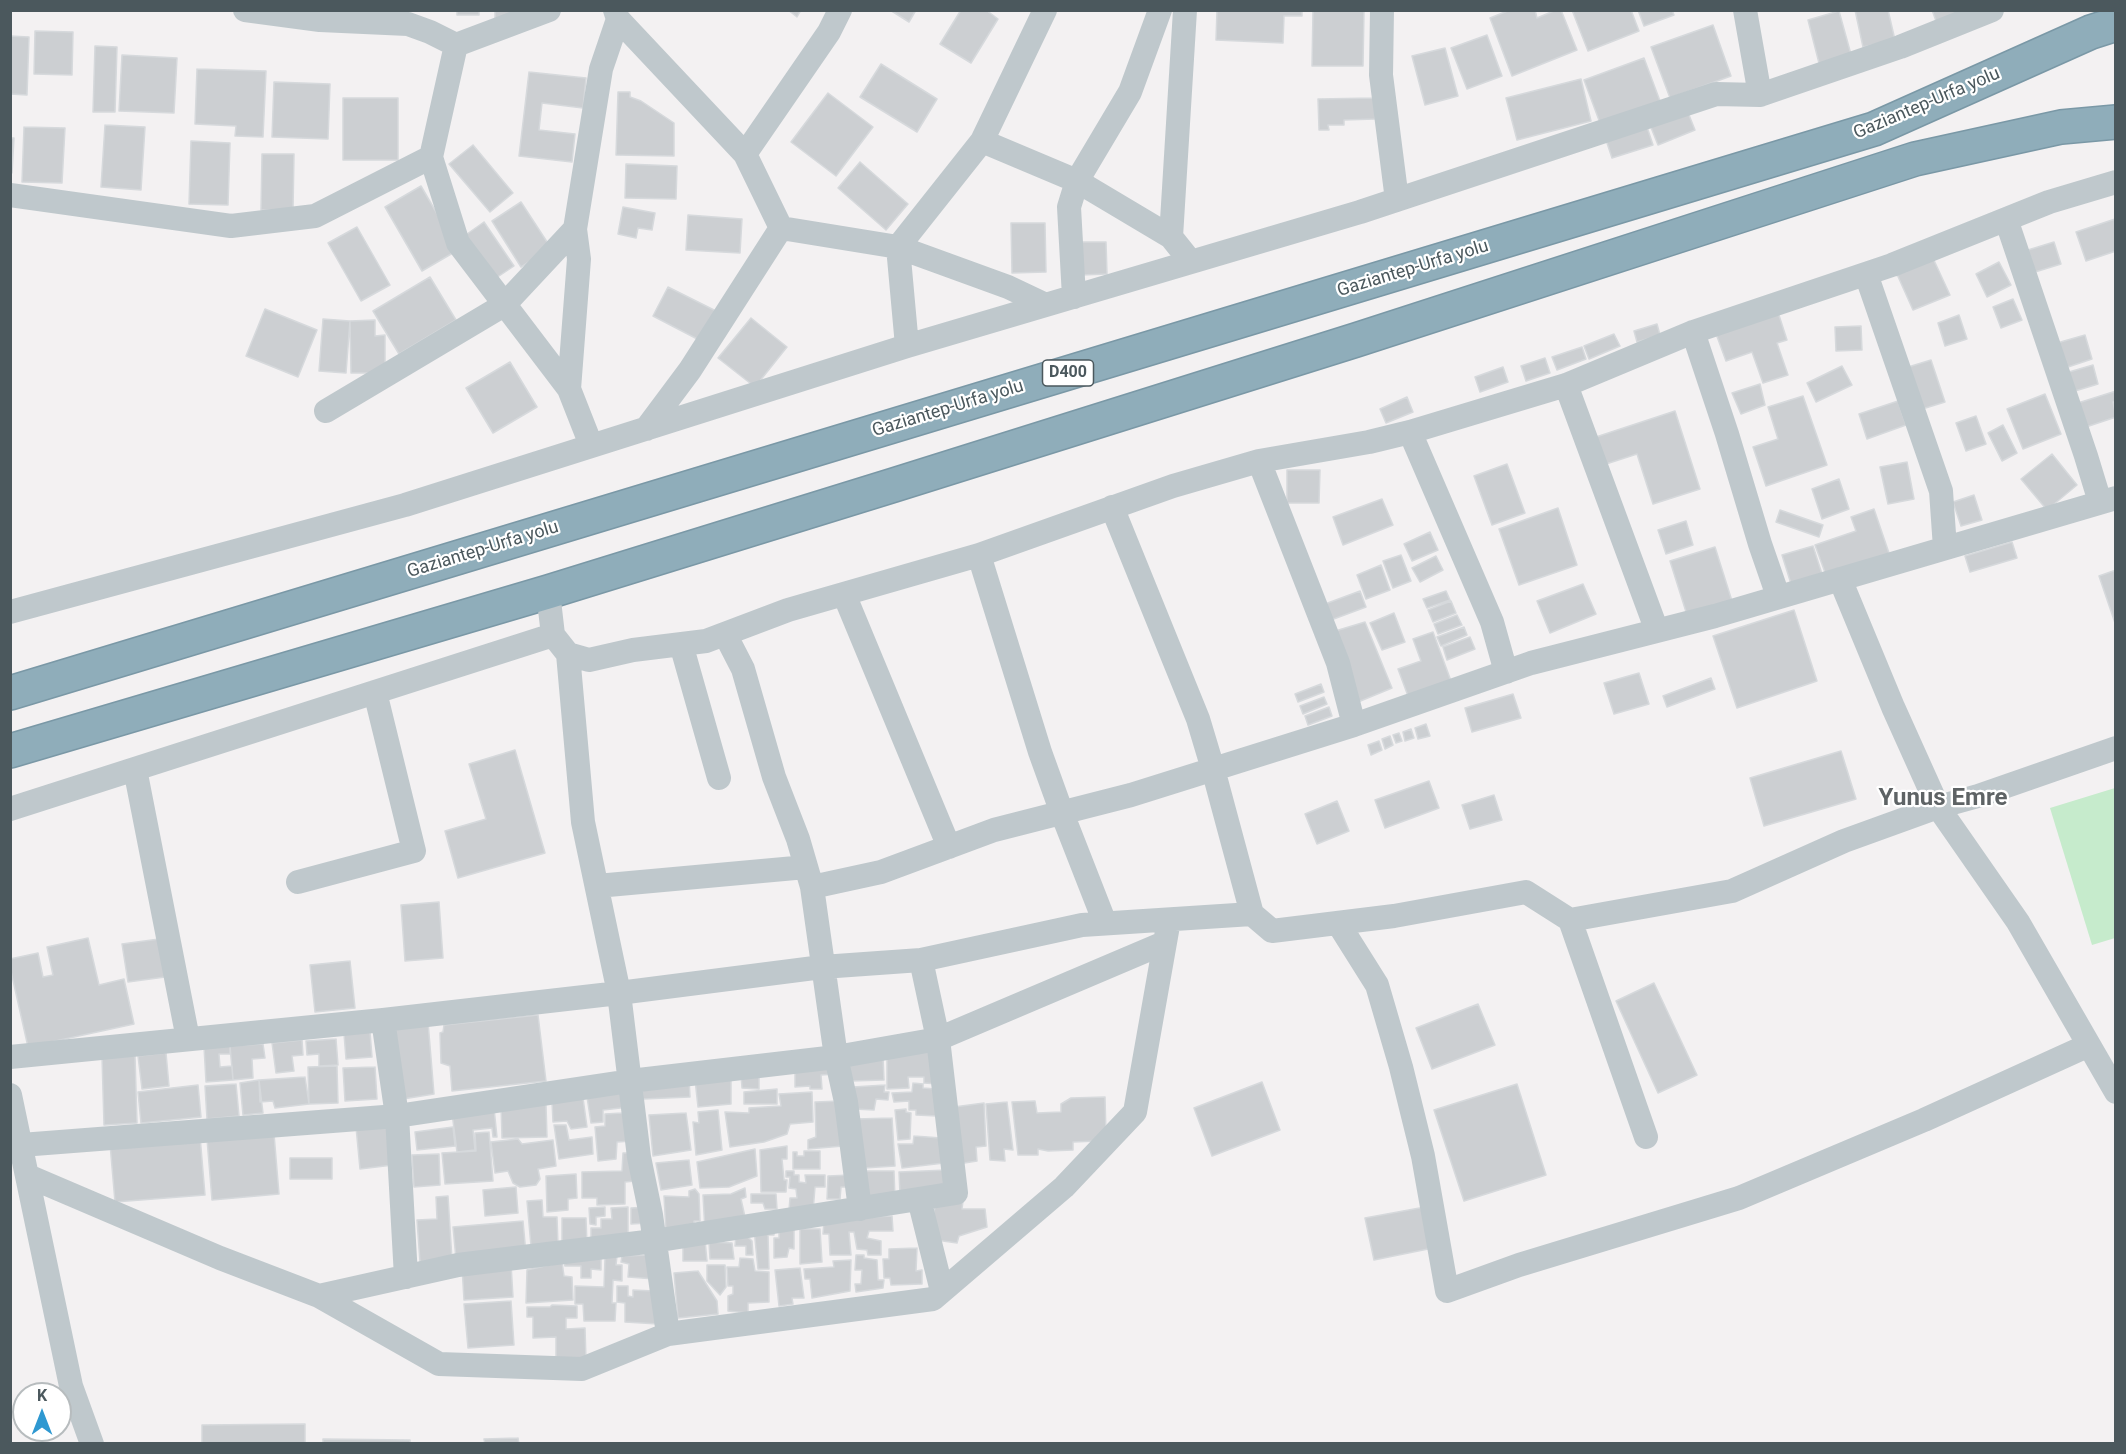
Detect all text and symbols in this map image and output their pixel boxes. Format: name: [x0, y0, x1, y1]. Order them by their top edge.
street label: Gaziantep-Urfa yolu: [1851, 63, 2003, 145]
street label: Gaziantep-Urfa yolu: [1335, 236, 1491, 302]
road number: D400: [1042, 360, 1094, 386]
street label: Gaziantep-Urfa yolu: [870, 376, 1026, 442]
street label: Gaziantep-Urfa yolu: [405, 517, 561, 583]
district label: Yunus Emre: [1879, 785, 2007, 813]
north arrow: [12, 1382, 72, 1442]
text: K: [37, 1386, 47, 1405]

